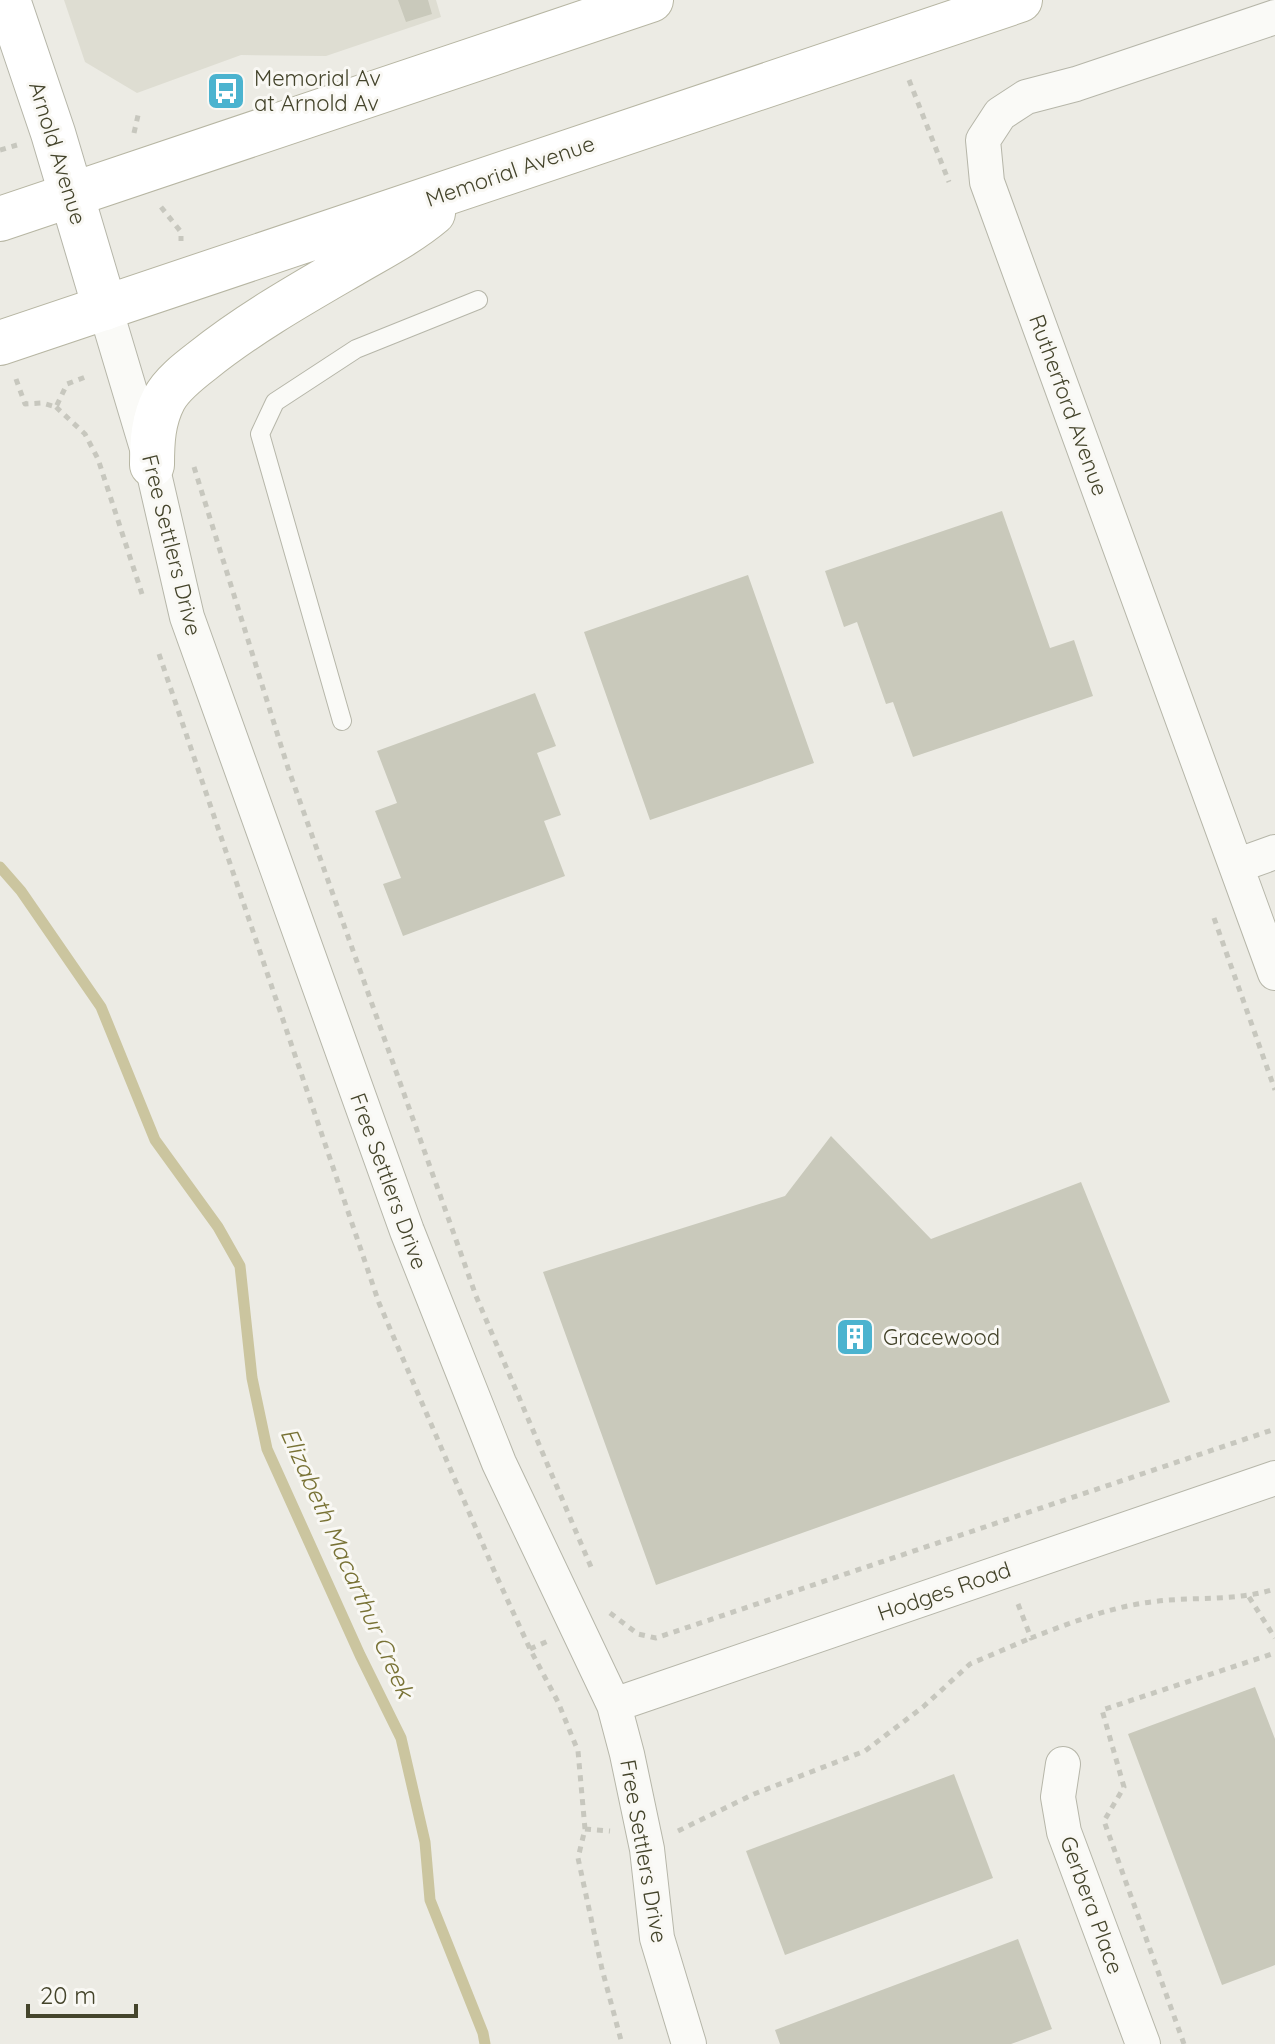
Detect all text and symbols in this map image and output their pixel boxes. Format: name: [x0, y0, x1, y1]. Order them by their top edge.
place label: Memorial Av at Arnold Av: [254, 64, 381, 117]
bus stop icon: Memorial Av at Arnold Av: [205, 70, 247, 112]
street label: Arnold Avenue: [23, 78, 93, 228]
street label: Memorial Avenue: [422, 129, 598, 213]
street label: Rutherford Avenue: [1023, 311, 1115, 499]
street label: Free Settlers Drive: [136, 451, 208, 639]
street label: Free Settlers Drive: [344, 1089, 434, 1273]
building icon: Gracewood: [834, 1316, 876, 1358]
place label: Gracewood: [883, 1323, 1000, 1351]
water label: Elizabeth Macarthur Creek: [275, 1423, 422, 1704]
street label: Hodges Road: [874, 1555, 1014, 1627]
street label: Free Settlers Drive: [614, 1757, 674, 1945]
street label: Gerbera Place: [1054, 1832, 1130, 1978]
scale bar: [28, 1968, 136, 2018]
text: 20 m: [40, 1980, 96, 2010]

